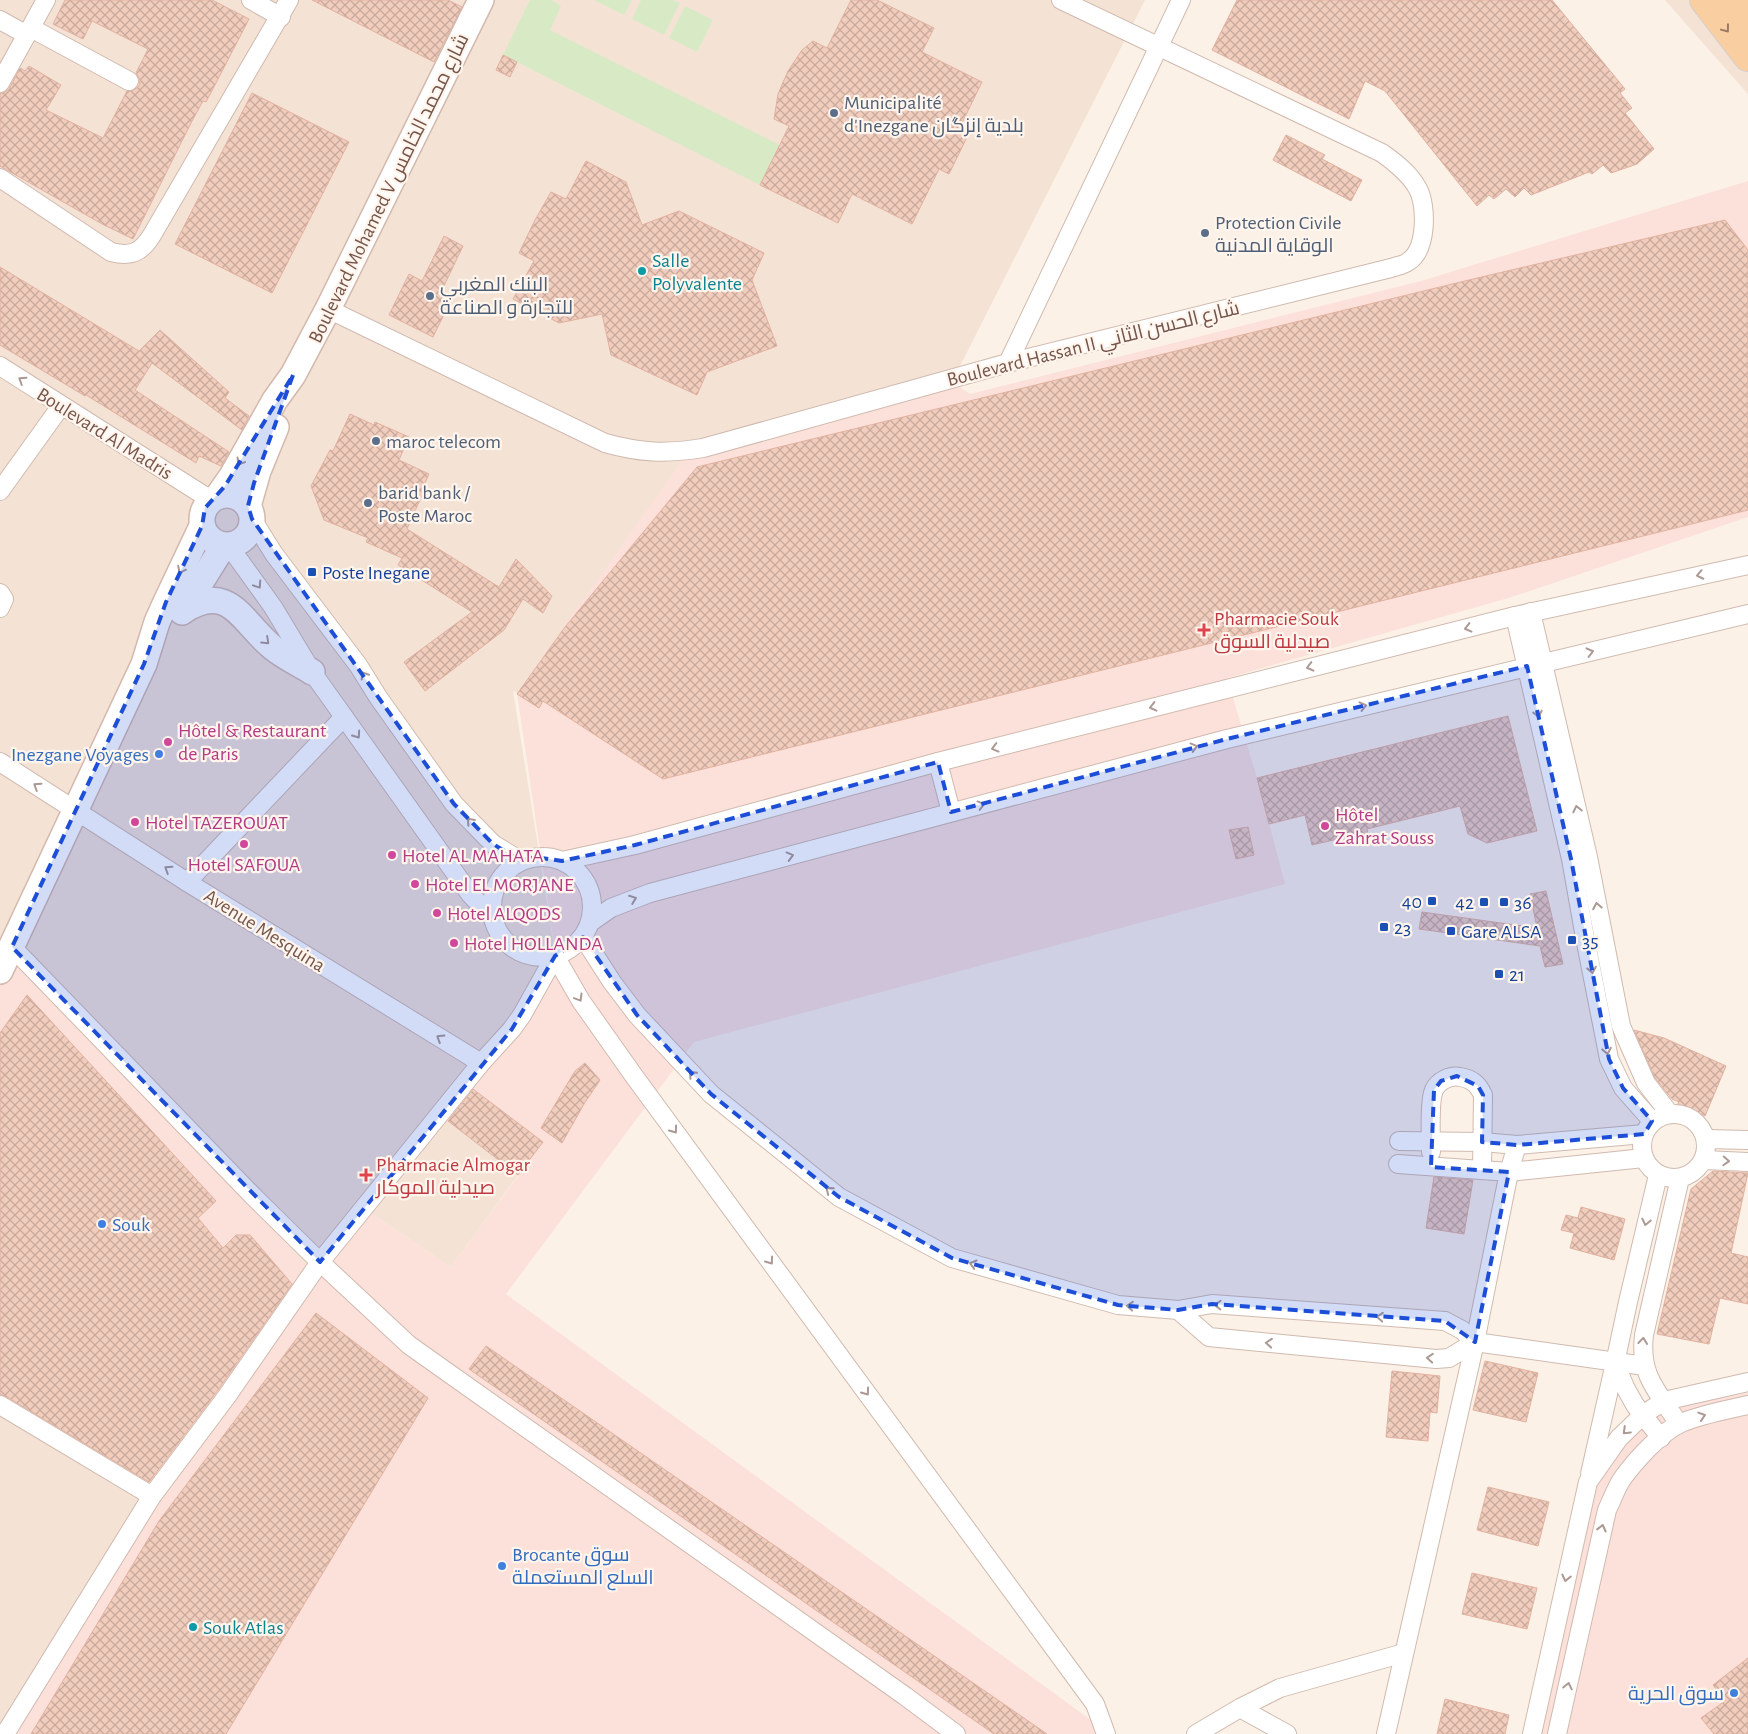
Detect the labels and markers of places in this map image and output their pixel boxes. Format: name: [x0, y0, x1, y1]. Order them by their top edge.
place label: Municipalité d'Inezgane بلدية إنزگان: [844, 93, 1024, 138]
marker: Municipalité d'Inezgane بلدية إنزگان: [828, 107, 840, 119]
place label: Protection Civile الوقاية المدنية: [1215, 213, 1342, 257]
marker: Protection Civile الوقاية المدنية: [1199, 227, 1211, 239]
place label: Salle Polyvalente: [652, 251, 742, 294]
marker: Salle Polyvalente: [636, 265, 648, 277]
place label: البنك المغربي للتجارة و الصناعة: [440, 275, 573, 319]
marker: البنك المغربي للتجارة و الصناعة: [424, 290, 436, 302]
place label: maroc telecom: [386, 432, 501, 452]
marker: maroc telecom: [370, 435, 382, 447]
place label: barid bank / Poste Maroc: [378, 483, 472, 526]
marker: barid bank / Poste Maroc: [362, 497, 374, 509]
place label: Poste Inegane: [322, 563, 430, 583]
marker: Poste Inegane: [306, 566, 318, 578]
place label: Pharmacie Souk صيدلية السوق: [1214, 609, 1339, 654]
marker: Pharmacie Souk صيدلية السوق: [1198, 624, 1210, 636]
place label: Hôtel & Restaurant de Paris: [178, 721, 327, 764]
marker: Hôtel & Restaurant de Paris: [162, 736, 174, 748]
place label: Inezgane Voyages: [11, 745, 149, 765]
marker: Inezgane Voyages: [153, 748, 165, 760]
place label: Hôtel Zahrat Souss: [1335, 805, 1434, 848]
place label: Hotel TAZEROUAT: [145, 813, 288, 833]
marker: Hotel TAZEROUAT: [129, 816, 141, 828]
marker: Hôtel Zahrat Souss: [1319, 820, 1331, 832]
marker: Hotel SAFOUA: [238, 838, 250, 850]
place label: Hotel AL MAHATA: [402, 846, 544, 866]
marker: Hotel AL MAHATA: [386, 849, 398, 861]
place label: Hotel SAFOUA: [188, 855, 301, 875]
place label: Hotel EL MORJANE: [425, 875, 574, 895]
marker: Hotel EL MORJANE: [409, 878, 421, 890]
place label: 40: [1402, 892, 1422, 912]
place label: 42: [1455, 893, 1474, 913]
place label: 36: [1514, 893, 1532, 913]
marker: 40: [1426, 895, 1438, 907]
marker: 42: [1478, 896, 1490, 908]
marker: 36: [1498, 896, 1510, 908]
place label: Hotel ALQODS: [447, 904, 561, 924]
marker: Hotel ALQODS: [431, 907, 443, 919]
place label: 23: [1394, 918, 1411, 938]
marker: 23: [1378, 921, 1390, 933]
place label: Gare ALSA: [1461, 922, 1542, 942]
marker: Gare ALSA: [1445, 925, 1457, 937]
place label: 35: [1582, 931, 1599, 951]
place label: Hotel HOLLANDA: [464, 934, 603, 954]
marker: 35: [1566, 934, 1578, 946]
marker: Hotel HOLLANDA: [448, 937, 460, 949]
place label: 21: [1509, 965, 1525, 985]
marker: 21: [1493, 968, 1505, 980]
place label: Pharmacie Almogar صيدلية الموكار: [375, 1155, 530, 1199]
marker: Pharmacie Almogar صيدلية الموكار: [360, 1169, 372, 1181]
place label: Souk: [112, 1215, 150, 1235]
marker: Souk: [96, 1218, 108, 1230]
place label: Brocante سوق السلع المستعملة: [512, 1545, 654, 1591]
marker: Brocante سوق السلع المستعملة: [496, 1560, 508, 1572]
place label: Souk Atlas: [203, 1618, 284, 1638]
marker: Souk Atlas: [187, 1621, 199, 1633]
place label: سوق الحرية: [1628, 1684, 1724, 1706]
marker: سوق الحرية: [1728, 1687, 1740, 1699]

